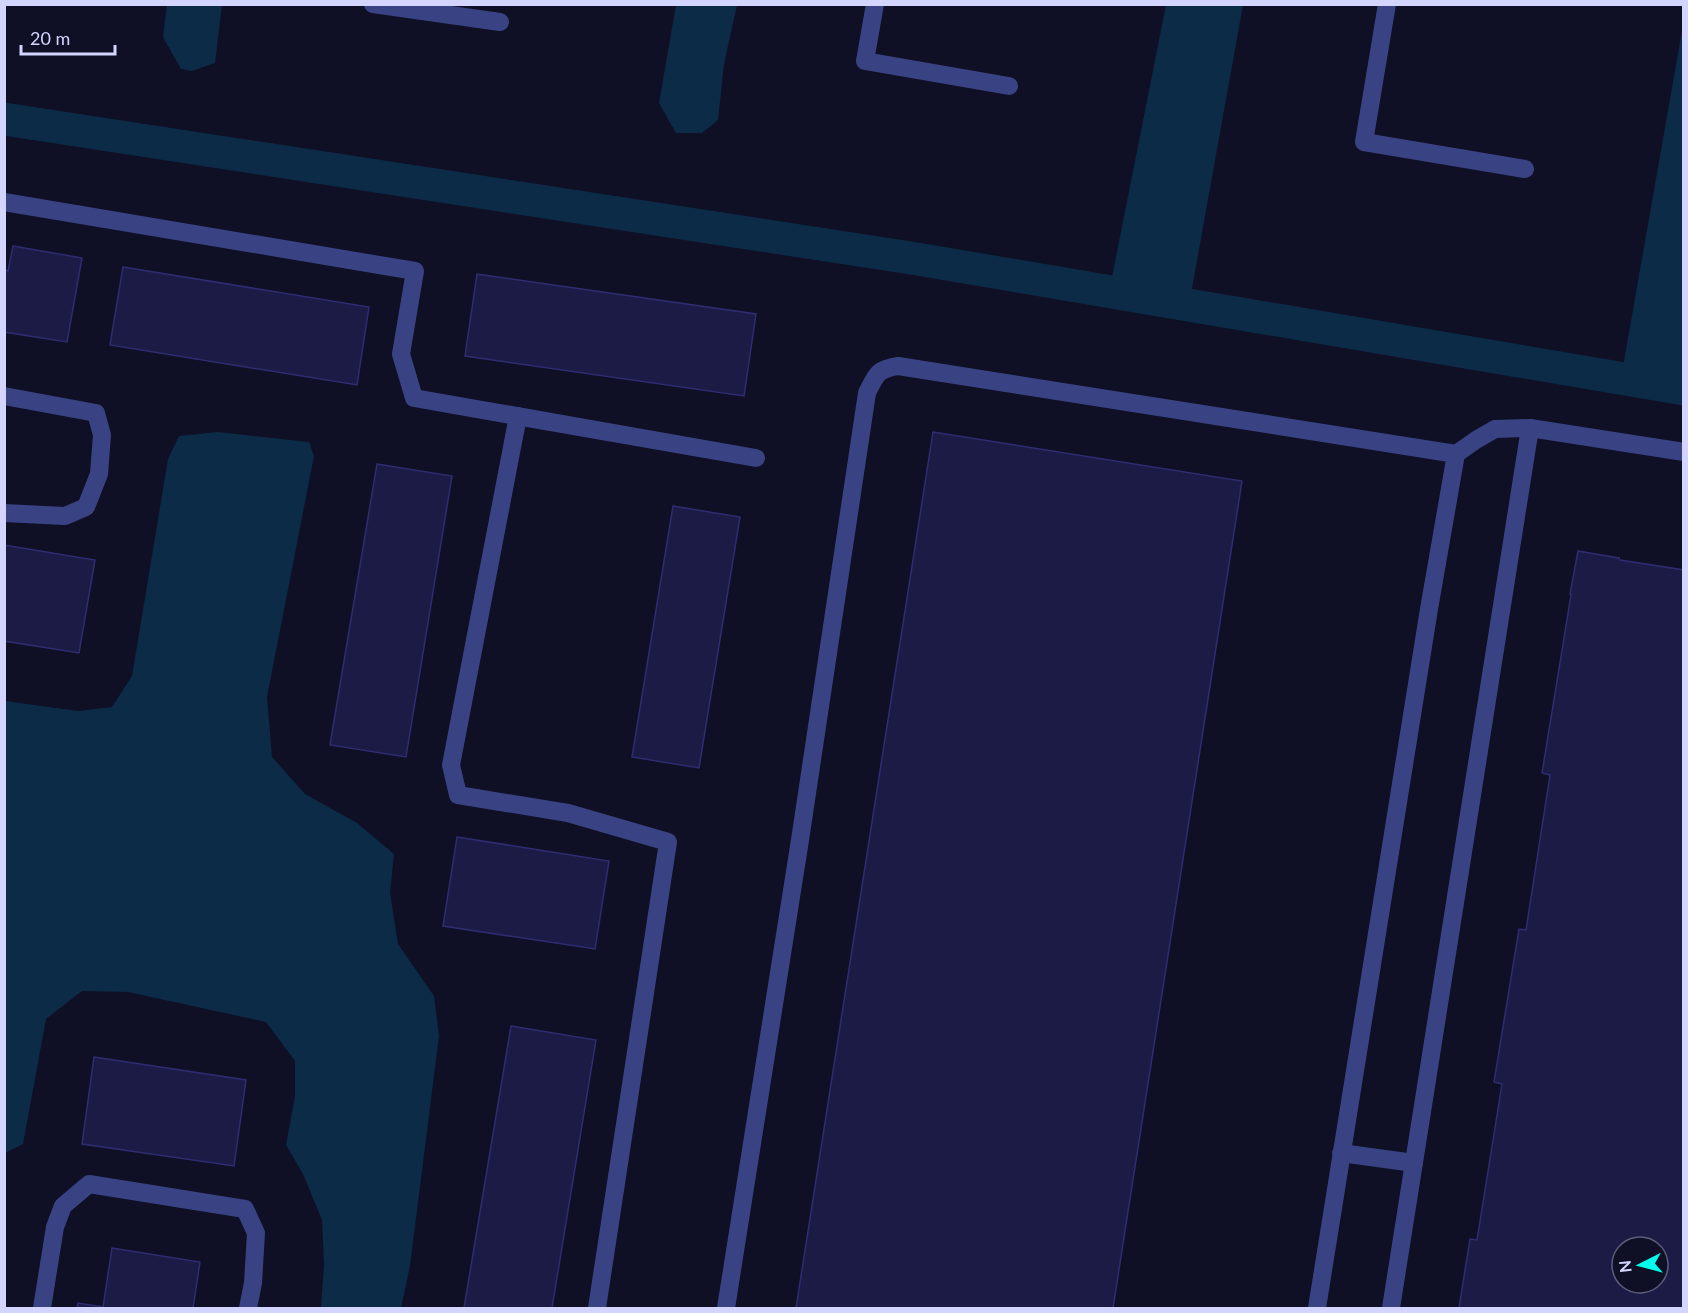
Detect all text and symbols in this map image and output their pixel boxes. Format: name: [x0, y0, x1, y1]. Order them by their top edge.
scale bar: [21, 18, 116, 56]
text: 20 m: [30, 27, 70, 49]
north arrow: [1610, 1235, 1670, 1295]
text: N: [1614, 1259, 1635, 1274]

